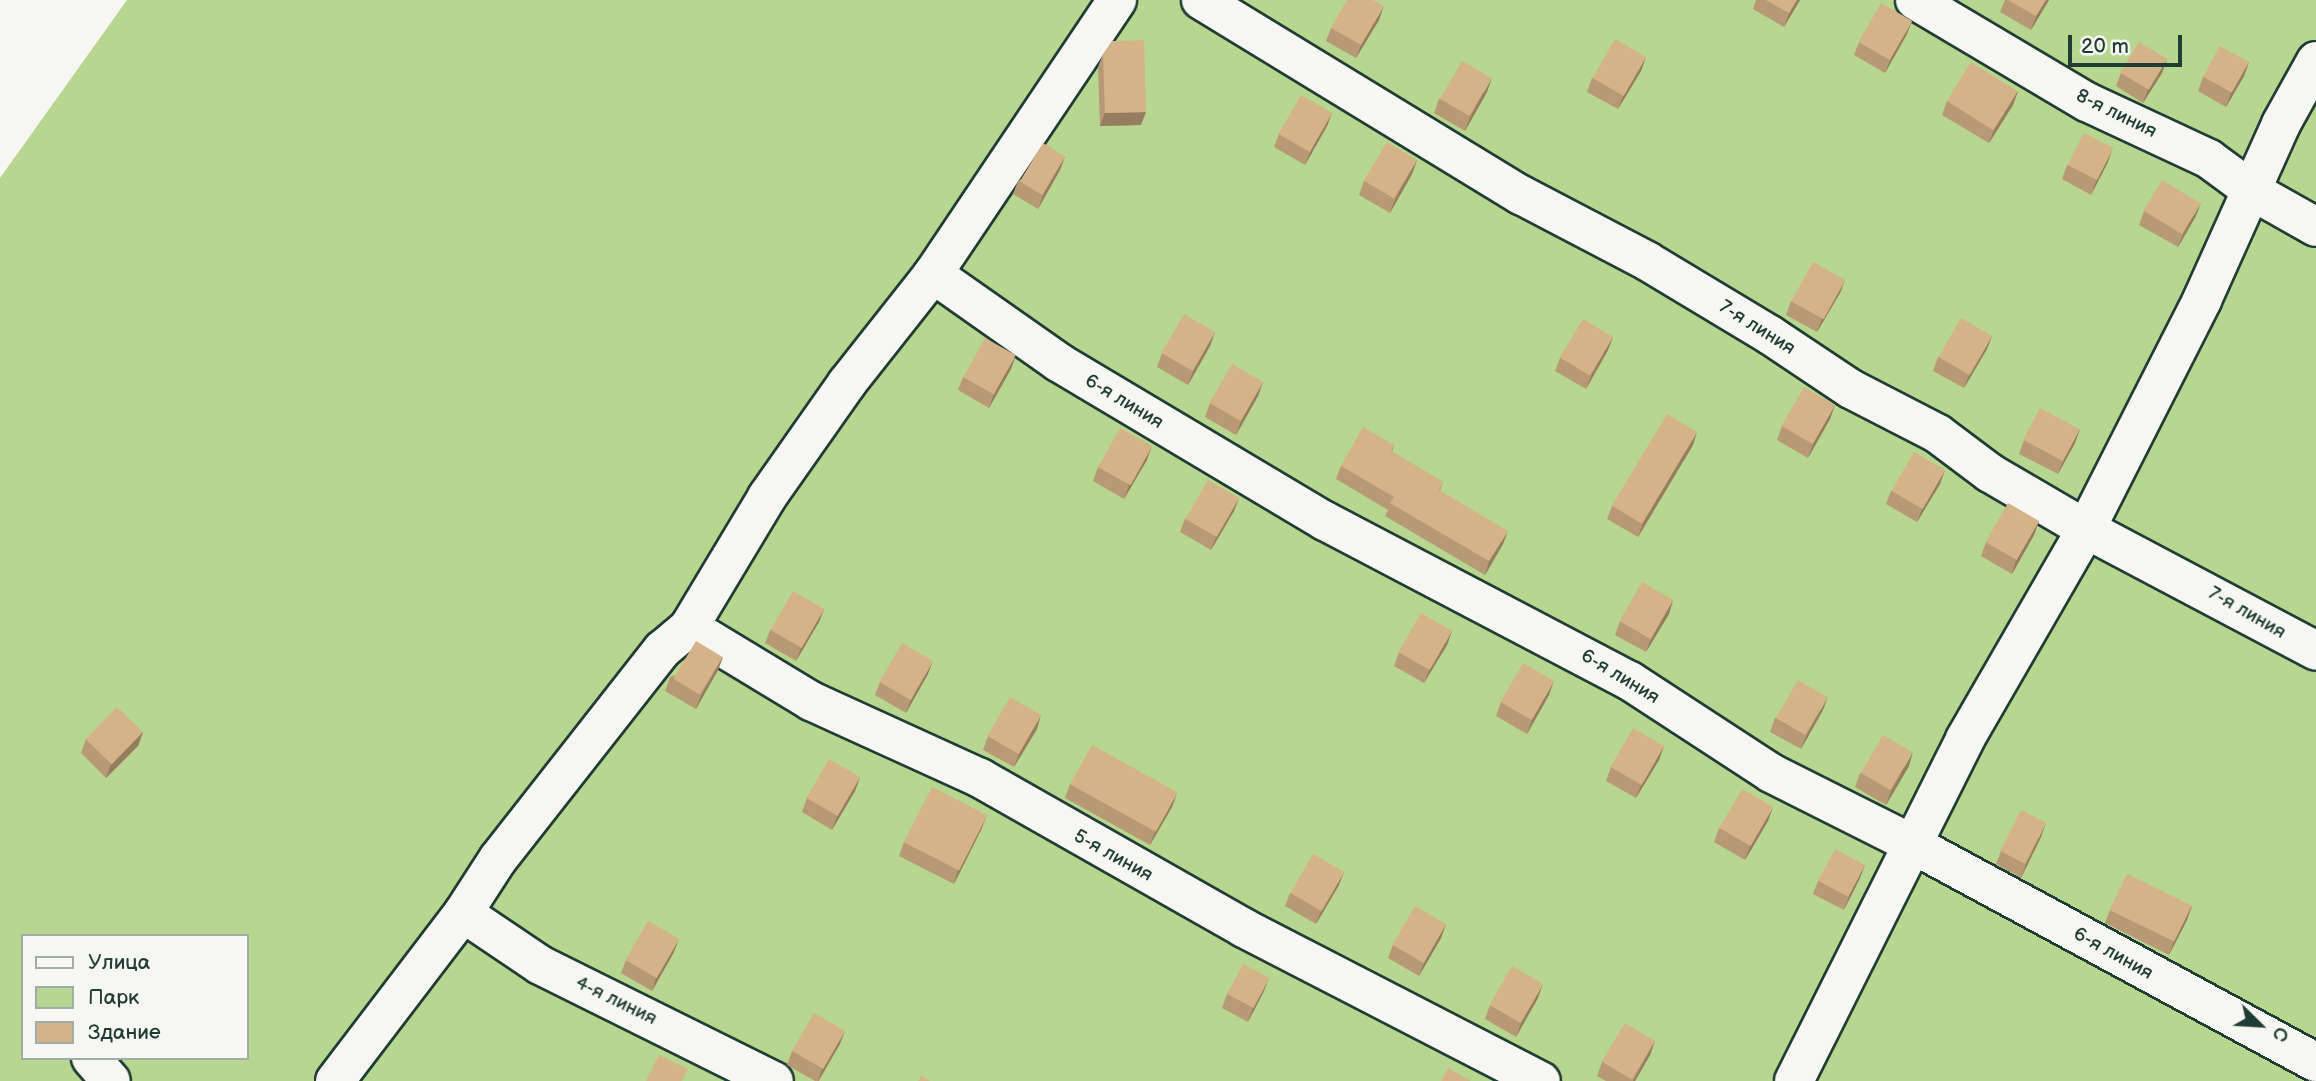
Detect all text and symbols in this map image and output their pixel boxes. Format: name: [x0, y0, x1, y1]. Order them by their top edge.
scale bar: [2071, 21, 2185, 65]
text: 20 m: [2081, 34, 2129, 59]
street label: 8-я линия: [2072, 85, 2160, 143]
street label: 7-я линия: [1715, 296, 1799, 360]
street label: 6-я линия: [1081, 370, 1167, 434]
street label: 7-я линия: [2204, 582, 2290, 644]
street label: 6-я линия: [1577, 645, 1663, 709]
street label: 5-я линия: [1070, 825, 1156, 887]
street label: 6-я линия: [2069, 923, 2157, 985]
legend: [21, 934, 248, 1060]
text: Улица: [88, 950, 150, 975]
street label: 4-я линия: [572, 972, 660, 1030]
text: Парк: [88, 985, 139, 1010]
north arrow: [2225, 990, 2295, 1060]
text: Здание: [88, 1020, 161, 1045]
text: С: [2266, 1023, 2293, 1044]

